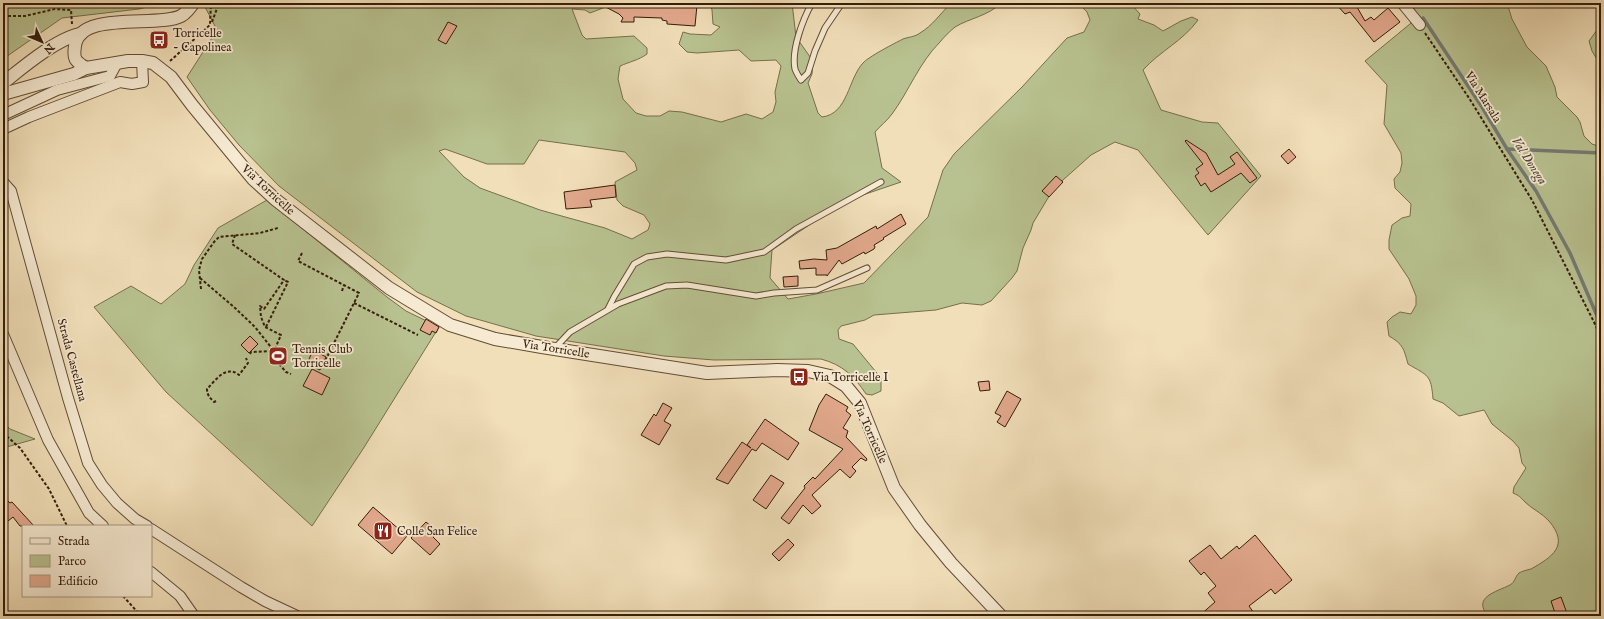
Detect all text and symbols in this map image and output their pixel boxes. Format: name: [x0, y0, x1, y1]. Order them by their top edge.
north arrow: [22, 22, 62, 62]
place label: Torricelle - Capolinea: [173, 26, 232, 56]
bus stop icon: Torricelle - Capolinea: [148, 29, 170, 51]
text: N: [40, 39, 58, 57]
street label: Via Marsala: [1461, 68, 1505, 126]
water label: Val Donega: [1506, 134, 1551, 189]
street label: Via Torricelle: [237, 161, 298, 219]
street label: Strada Castellana: [54, 317, 90, 404]
street label: Via Torricelle: [520, 336, 591, 362]
place label: Tennis Club Torricelle: [292, 342, 352, 371]
sports icon: Tennis Club Torricelle: [267, 345, 289, 367]
bus stop icon: Via Torricelle I: [788, 366, 810, 388]
place label: Via Torricelle I: [812, 370, 888, 385]
street label: Via Torricelle: [849, 397, 891, 466]
restaurant icon: Colle San Felice: [372, 520, 394, 542]
place label: Colle San Felice: [397, 524, 478, 539]
legend: [22, 525, 152, 597]
text: Strada: [58, 534, 90, 549]
text: Parco: [58, 554, 87, 569]
text: Edificio: [58, 574, 98, 589]

